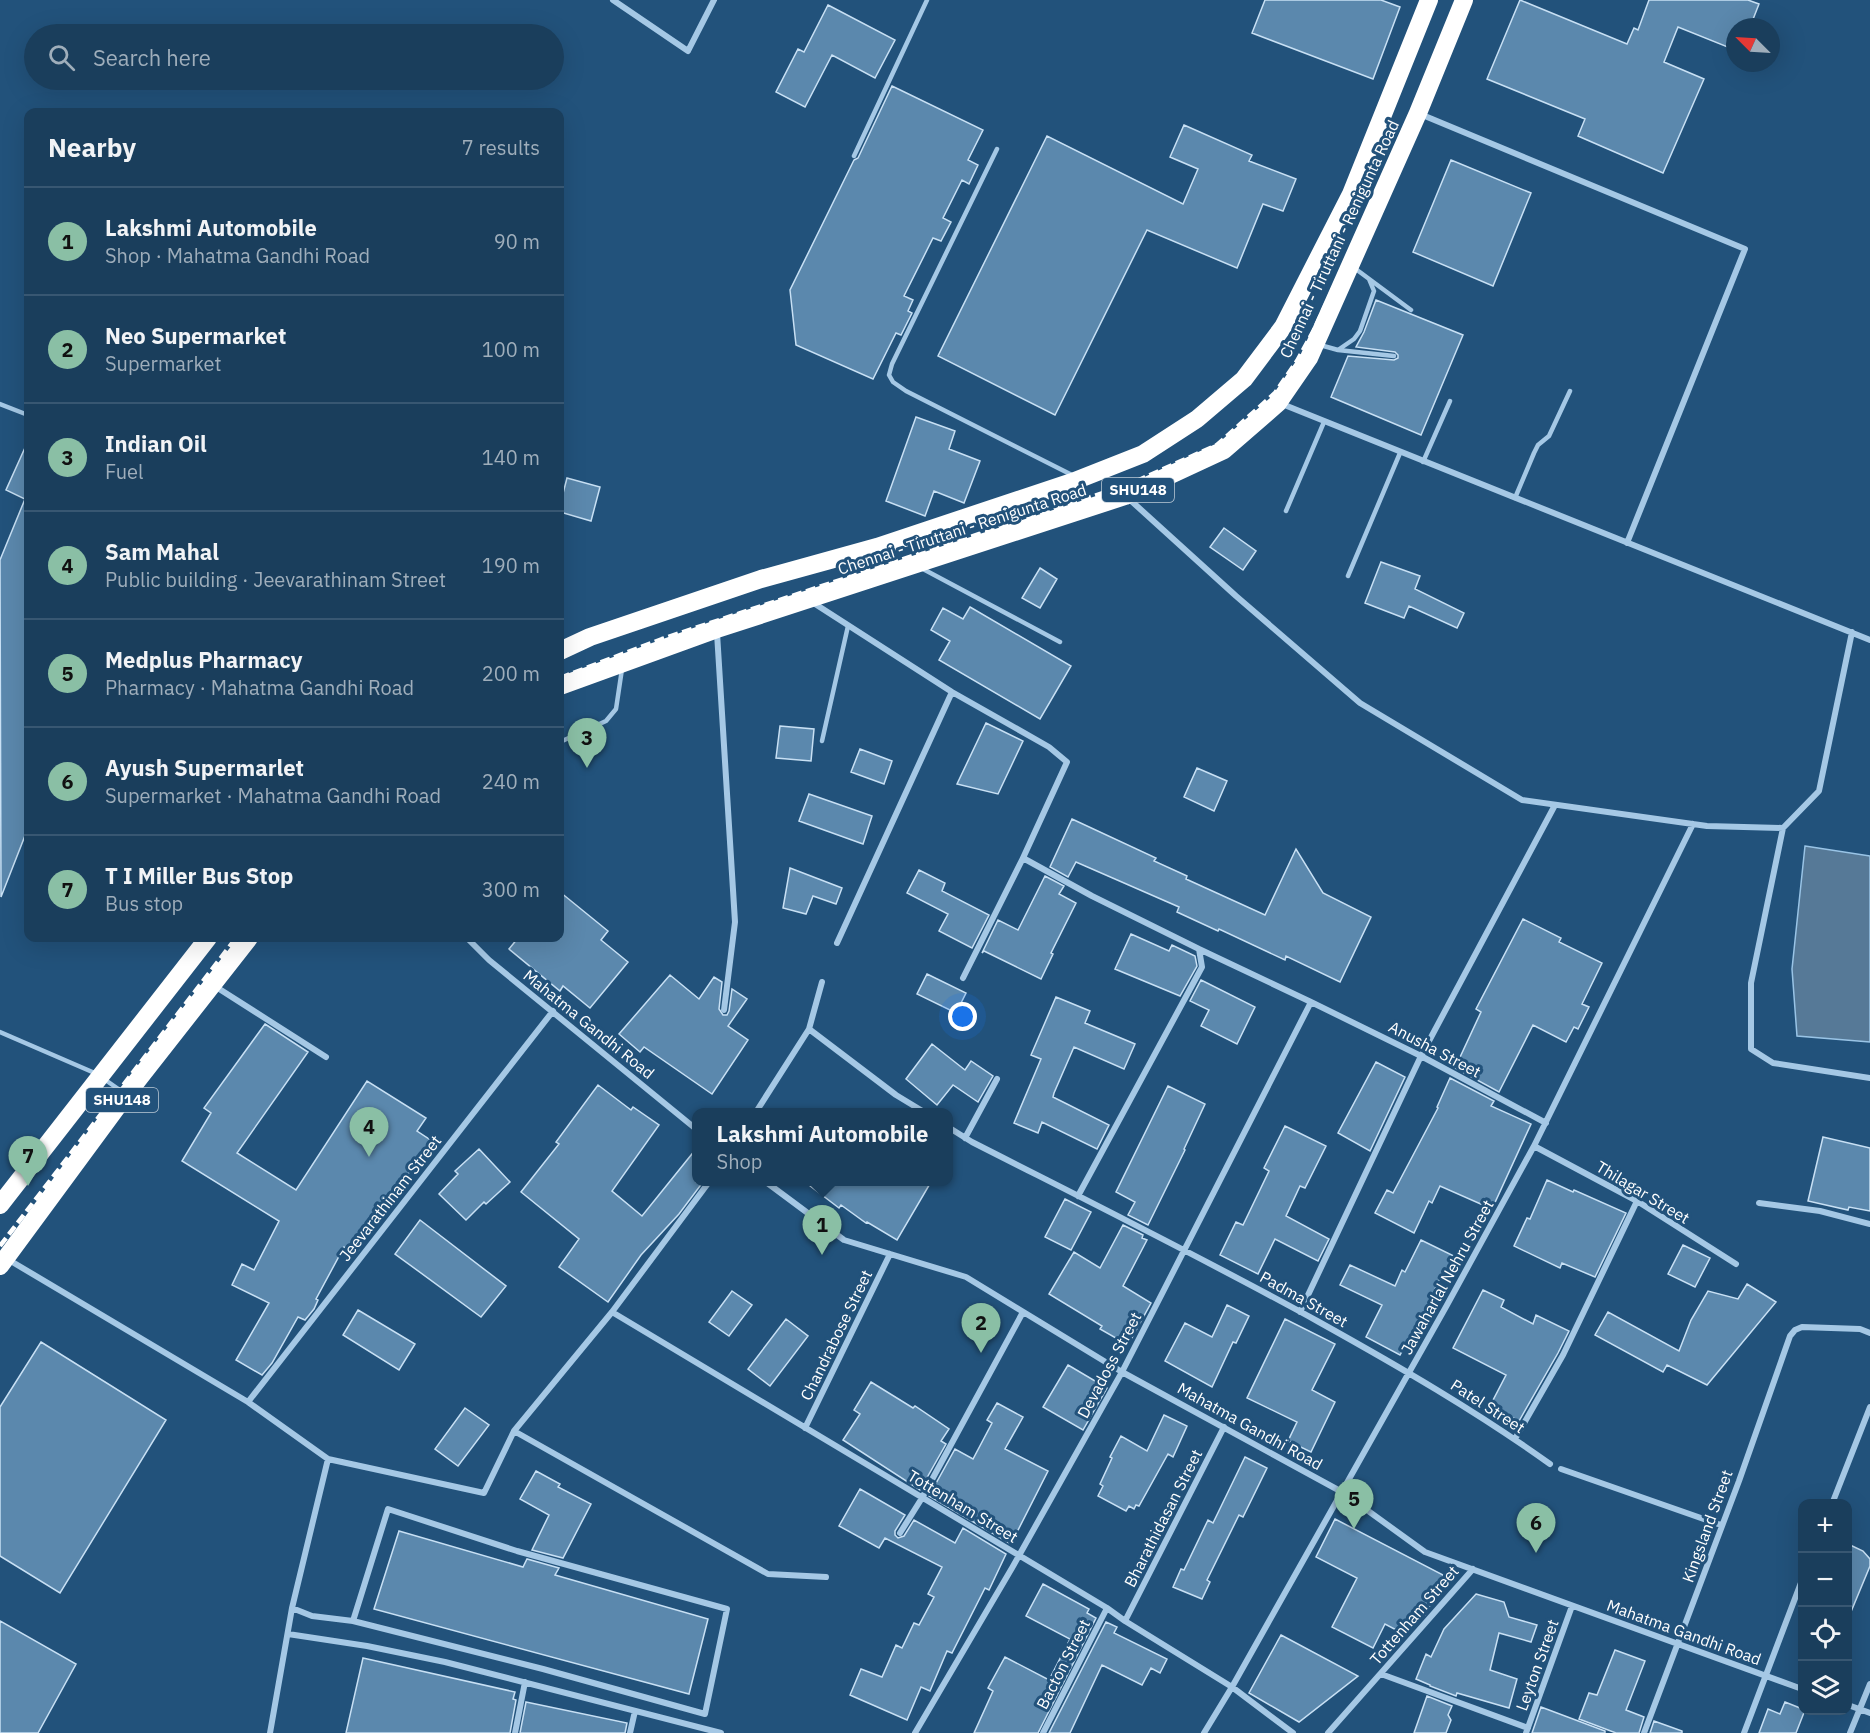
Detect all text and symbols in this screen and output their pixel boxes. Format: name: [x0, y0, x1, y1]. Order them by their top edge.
north arrow: [1726, 18, 1780, 72]
search box: [24, 24, 564, 90]
icon: search: [45, 41, 78, 74]
text: Search here: [93, 43, 211, 72]
street label: Chennai - Tiruttani - Renigunta Road: [1275, 117, 1403, 361]
text: Nearby: [48, 130, 136, 164]
text: 7 results: [462, 134, 540, 161]
text: Lakshmi Automobile: [105, 213, 317, 242]
text: 1: [62, 228, 74, 255]
text: 90 m: [494, 228, 540, 255]
text: Shop · Mahatma Gandhi Road: [105, 242, 370, 269]
text: Neo Supermarket: [105, 321, 286, 350]
text: 2: [62, 336, 74, 363]
text: 100 m: [482, 336, 540, 363]
text: Supermarket: [105, 350, 222, 377]
text: Indian Oil: [105, 429, 207, 458]
text: 3: [62, 444, 74, 471]
text: 140 m: [482, 444, 540, 471]
text: Fuel: [105, 458, 143, 485]
road number: SHU148: [1102, 478, 1174, 502]
street label: Chennai - Tiruttani - Renigunta Road: [835, 479, 1089, 579]
text: Sam Mahal: [105, 537, 219, 566]
text: 4: [62, 552, 74, 579]
text: 190 m: [482, 552, 540, 579]
text: Public building · Jeevarathinam Street: [105, 566, 446, 593]
text: Medplus Pharmacy: [105, 645, 302, 674]
text: 5: [62, 660, 74, 687]
text: 200 m: [482, 660, 540, 687]
text: Pharmacy · Mahatma Gandhi Road: [105, 674, 414, 701]
pin: 3: [568, 718, 606, 768]
text: Ayush Supermarlet: [105, 753, 304, 782]
text: 6: [62, 768, 74, 795]
text: 240 m: [482, 768, 540, 795]
text: Supermarket · Mahatma Gandhi Road: [105, 782, 441, 809]
text: T I Miller Bus Stop: [105, 861, 293, 890]
text: 7: [62, 876, 74, 903]
text: 300 m: [482, 876, 540, 903]
text: Bus stop: [105, 890, 183, 917]
street label: Mahatma Gandhi Road: [519, 965, 659, 1083]
your location: [948, 1002, 977, 1031]
street label: Anusha Street: [1385, 1016, 1485, 1082]
road number: SHU148: [86, 1088, 158, 1112]
pin: 4: [350, 1108, 388, 1157]
popup: [692, 1108, 953, 1186]
text: Lakshmi Automobile: [717, 1119, 928, 1148]
street label: Jeevarathinam Street: [335, 1131, 445, 1265]
pin: 7: [9, 1136, 48, 1186]
text: Shop: [717, 1148, 762, 1175]
street label: Thilagar Street: [1593, 1156, 1693, 1228]
street label: Jawaharlal Nehru Street: [1396, 1196, 1498, 1358]
pin: 1: [802, 1206, 842, 1255]
street label: Chandrabose Street: [796, 1266, 876, 1404]
street label: Padma Street: [1256, 1267, 1352, 1331]
pin: 2: [962, 1304, 1000, 1353]
street label: Devadoss Street: [1073, 1309, 1145, 1421]
street label: Patel Street: [1447, 1375, 1529, 1437]
street label: Mahatma Gandhi Road: [1174, 1378, 1326, 1474]
street label: Bharathidasan Street: [1120, 1446, 1206, 1590]
street label: Tottenham Street: [904, 1465, 1022, 1547]
street label: Kingsland Street: [1677, 1467, 1737, 1585]
pin: 5: [1334, 1480, 1374, 1529]
map controls: [1798, 1499, 1852, 1715]
button: +: [1798, 1499, 1852, 1553]
pin: 6: [1516, 1504, 1556, 1553]
button: −: [1798, 1553, 1852, 1607]
street label: Tottenham Street: [1365, 1561, 1463, 1669]
street label: Mahatma Gandhi Road: [1604, 1595, 1764, 1669]
button: locate: [1798, 1607, 1852, 1661]
street label: Bacton Street: [1032, 1616, 1094, 1712]
street label: Leyton Street: [1511, 1617, 1563, 1713]
button: layers: [1798, 1661, 1852, 1715]

